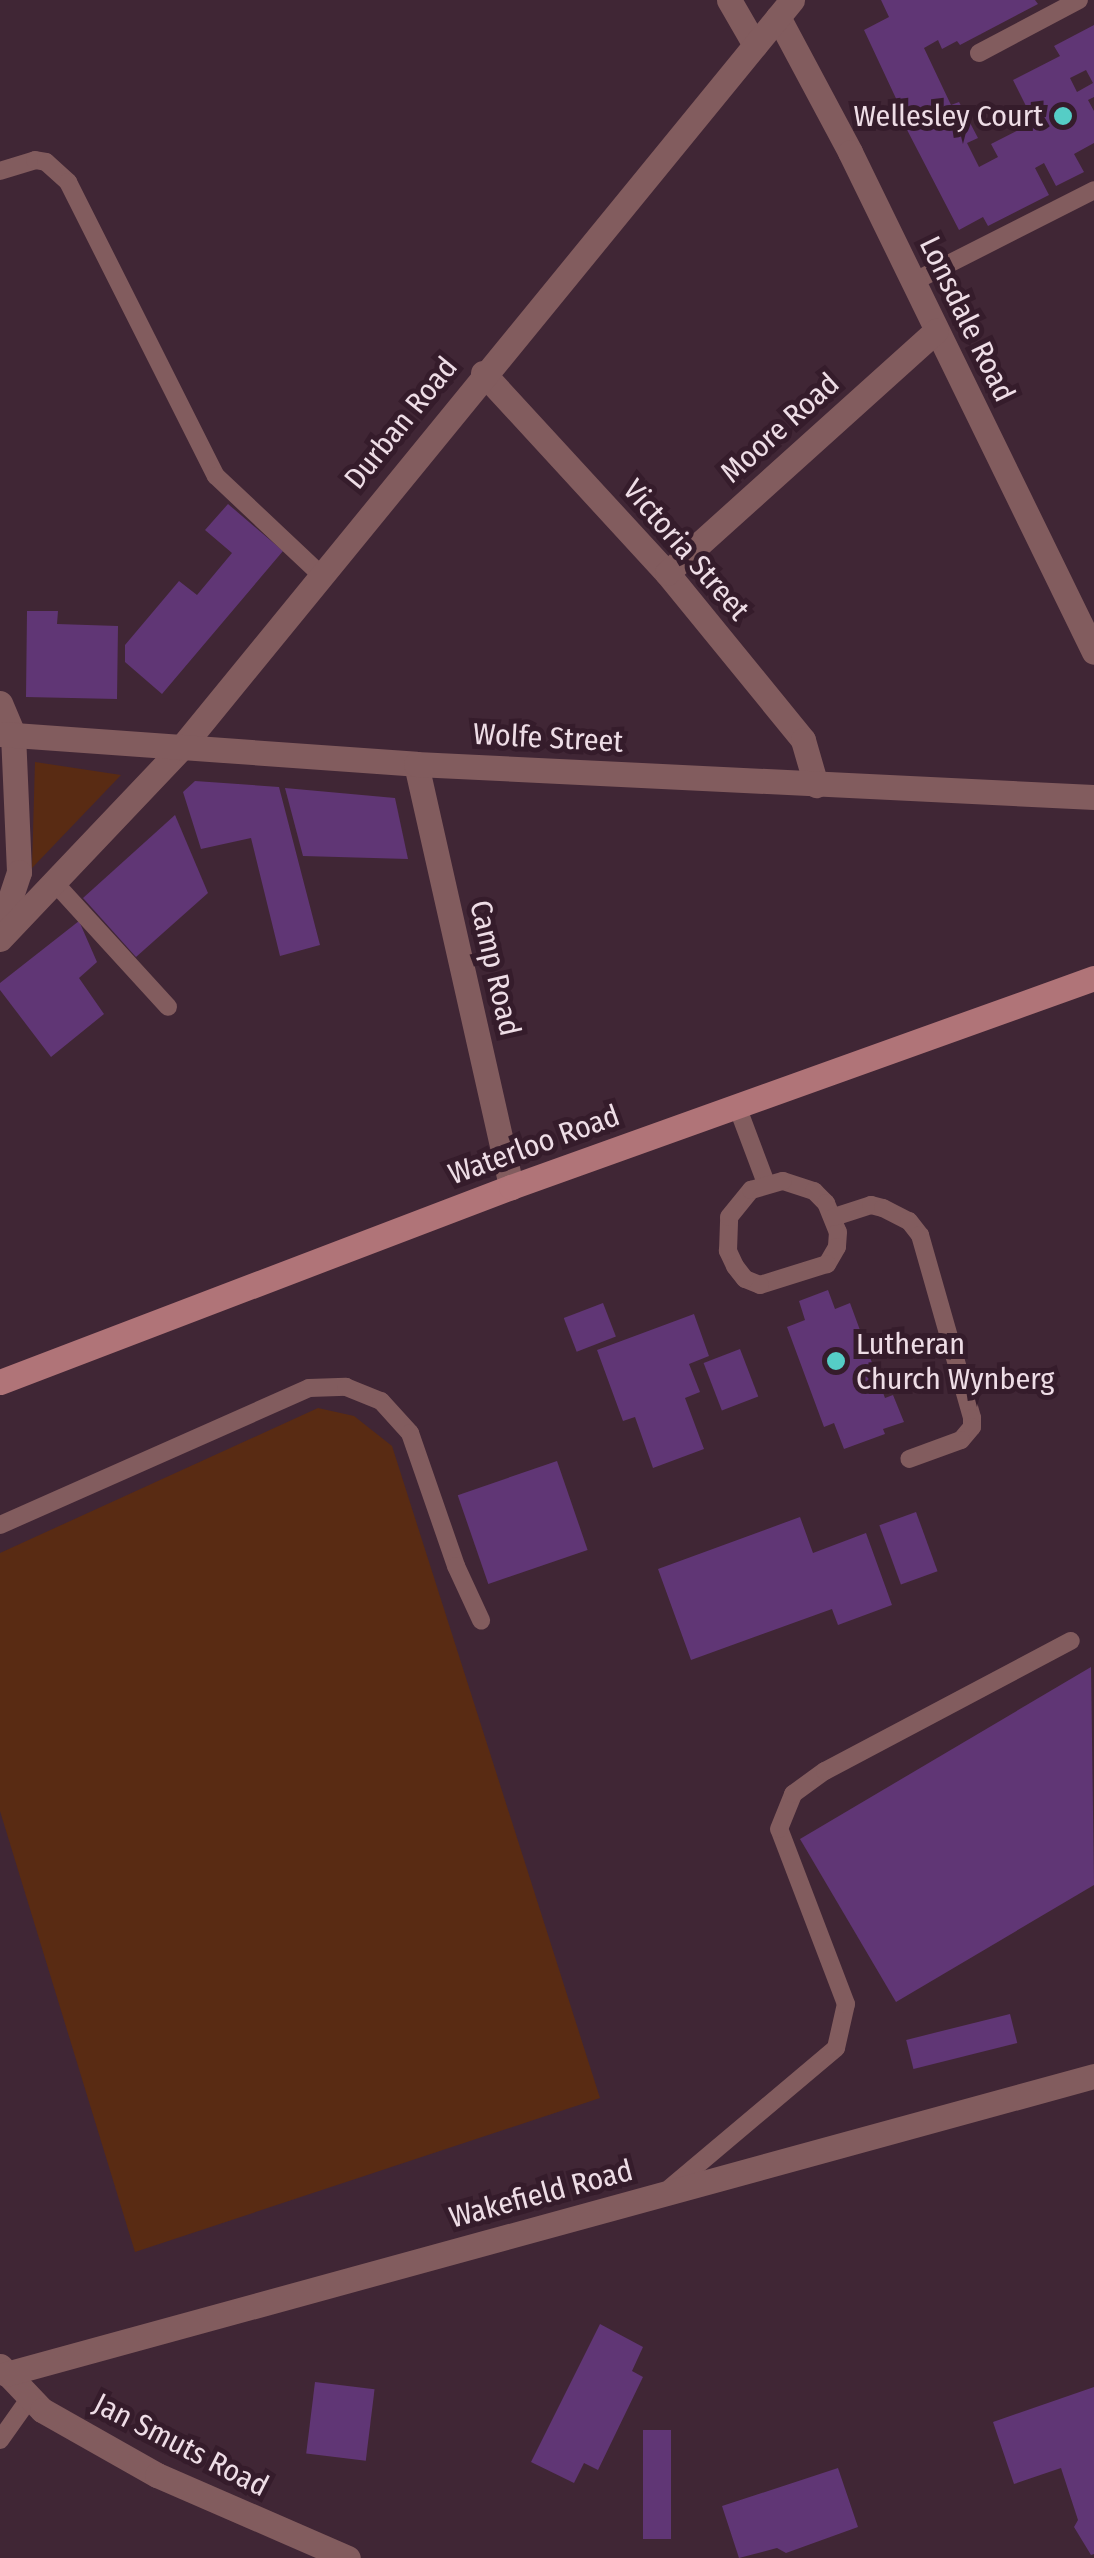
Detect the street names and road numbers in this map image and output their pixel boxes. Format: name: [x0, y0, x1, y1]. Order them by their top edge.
street label: Lonsdale Road: [912, 231, 1022, 407]
street label: Durban Road: [337, 350, 465, 496]
street label: Moore Road: [713, 366, 847, 490]
street label: Victoria Street: [615, 472, 757, 628]
street label: Wolfe Street: [472, 716, 624, 760]
street label: Camp Road: [462, 897, 528, 1039]
street label: Waterloo Road: [444, 1097, 624, 1193]
street label: Wakefield Road: [445, 2152, 637, 2236]
street label: Jan Smuts Road: [88, 2386, 274, 2504]

